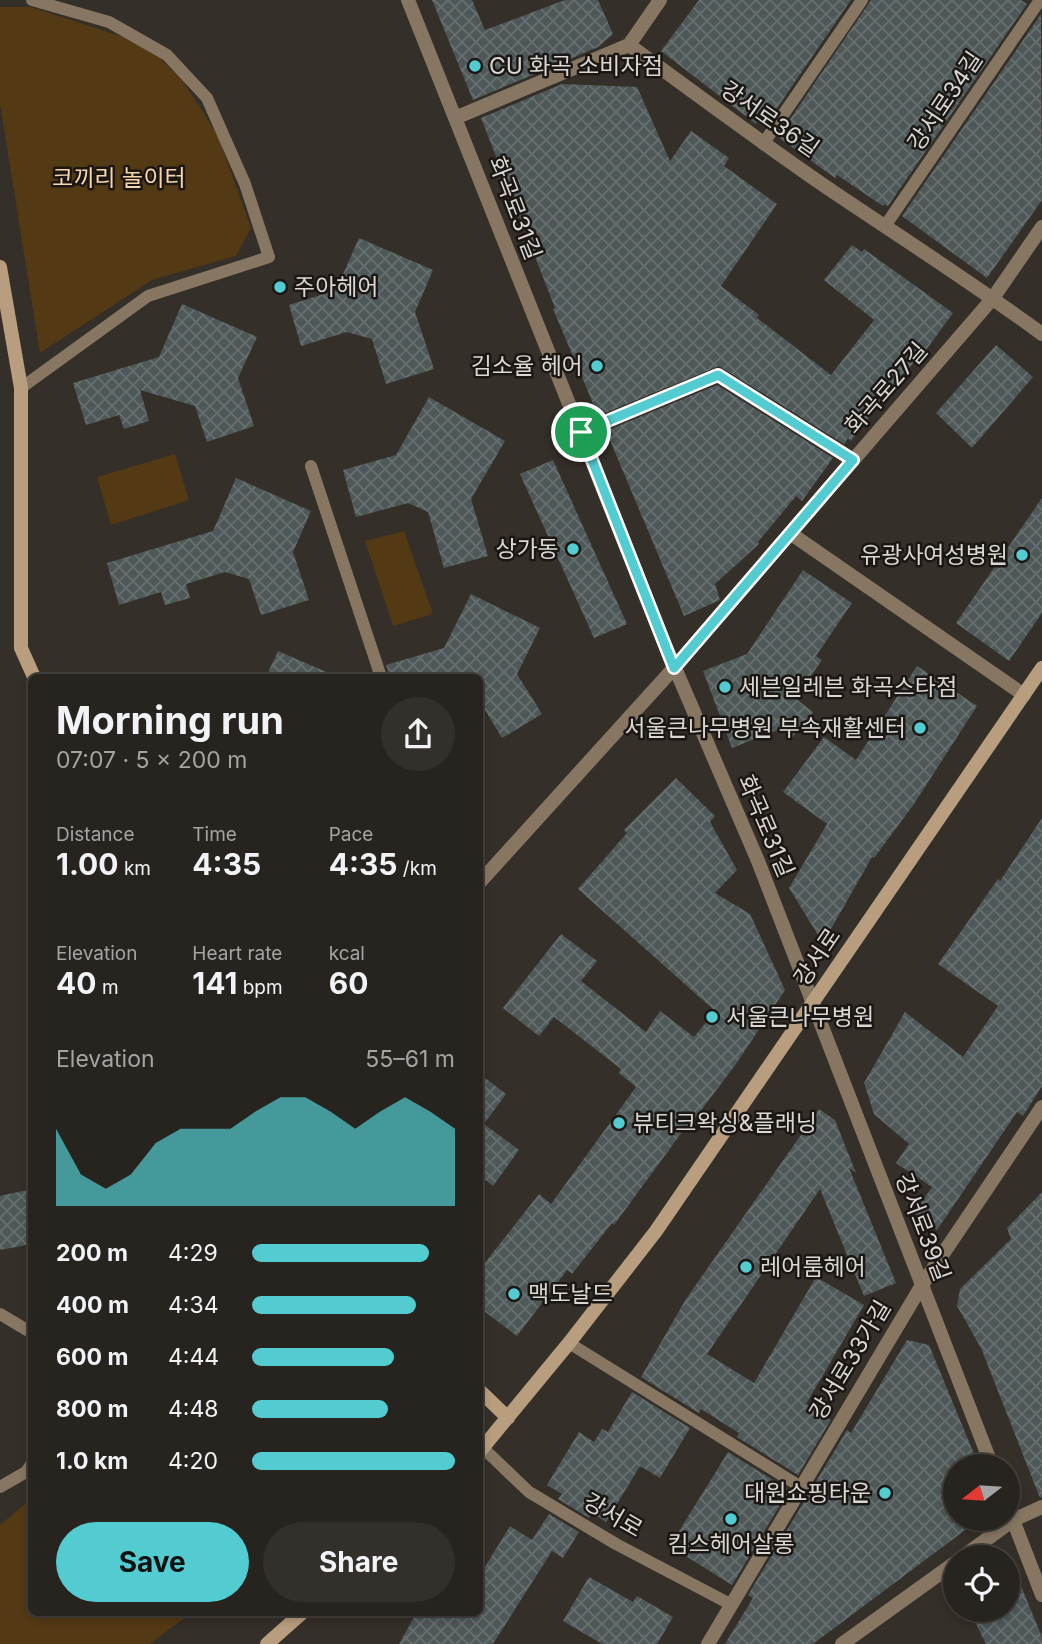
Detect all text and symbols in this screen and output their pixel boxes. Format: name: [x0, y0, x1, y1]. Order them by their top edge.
street label: 강서로34길: [902, 46, 988, 156]
place label: CU 화곡 소비자점: [489, 52, 663, 80]
marker: CU 화곡 소비자점: [467, 58, 483, 74]
street label: 강서로36길: [716, 75, 824, 163]
street label: 화곡로31길: [483, 152, 547, 264]
park label: 코끼리 놀이터: [52, 164, 186, 192]
place label: 주아헤어: [294, 273, 379, 301]
marker: 주아헤어: [272, 279, 288, 295]
street label: 화곡로27길: [839, 337, 933, 439]
place label: 김소율 헤어: [471, 352, 583, 380]
marker: 김소율 헤어: [589, 358, 605, 374]
pin: [551, 402, 611, 462]
icon: arrive: [562, 413, 600, 451]
place label: 상가동: [496, 535, 559, 563]
marker: 상가동: [565, 541, 581, 557]
place label: 유광사여성병원: [860, 541, 1008, 569]
marker: 유광사여성병원: [1014, 547, 1030, 563]
place label: 세븐일레븐 화곡스타점: [739, 673, 957, 701]
marker: 세븐일레븐 화곡스타점: [717, 679, 733, 695]
text: Morning run: [56, 697, 284, 743]
button: share: [381, 697, 455, 771]
place label: 서울큰나무병원 부속재활센터: [624, 714, 906, 742]
marker: 서울큰나무병원 부속재활센터: [912, 720, 928, 736]
text: 07:07 · 5 × 200 m: [56, 746, 247, 774]
street label: 화곡로31길: [732, 771, 800, 881]
text: Distance: [56, 823, 134, 846]
text: Time: [192, 823, 237, 846]
text: Pace: [329, 823, 373, 846]
text: 1.00: [56, 846, 119, 882]
text: 4:35: [192, 846, 261, 882]
text: 4:35: [329, 846, 398, 882]
text: km: [119, 857, 151, 880]
text: /km: [398, 857, 437, 880]
street label: 강서로: [788, 923, 846, 991]
text: Elevation: [56, 942, 137, 965]
text: Heart rate: [192, 942, 282, 965]
text: kcal: [329, 942, 365, 965]
text: 40: [56, 965, 97, 1001]
text: 141: [192, 965, 237, 1001]
text: 60: [329, 965, 368, 1001]
text: m: [97, 976, 119, 999]
text: bpm: [237, 976, 283, 999]
place label: 서울큰나무병원: [726, 1003, 874, 1031]
marker: 서울큰나무병원: [704, 1009, 720, 1025]
text: Elevation: [56, 1045, 155, 1073]
text: 55–61 m: [365, 1045, 455, 1073]
place label: 뷰티크왁싱&플래닝: [633, 1109, 817, 1137]
marker: 뷰티크왁싱&플래닝: [611, 1115, 627, 1131]
street label: 강서로39길: [890, 1169, 956, 1285]
text: 200 m: [56, 1239, 128, 1267]
text: 4:29: [168, 1239, 218, 1267]
place label: 레어룸헤어: [760, 1253, 866, 1281]
marker: 레어룸헤어: [738, 1259, 754, 1275]
place label: 맥도날드: [528, 1280, 613, 1308]
marker: 맥도날드: [506, 1286, 522, 1302]
text: 400 m: [56, 1291, 129, 1319]
text: 4:34: [168, 1291, 219, 1319]
street label: 강서로33가길: [803, 1295, 897, 1425]
text: 600 m: [56, 1343, 128, 1371]
text: 4:44: [168, 1343, 219, 1371]
text: 800 m: [56, 1395, 128, 1423]
text: 4:48: [168, 1395, 219, 1423]
text: 1.0 km: [56, 1447, 128, 1475]
text: 4:20: [168, 1447, 218, 1475]
north arrow: [943, 1454, 1020, 1531]
map controls: [943, 1454, 1020, 1622]
place label: 대원쇼핑타운: [744, 1479, 871, 1507]
marker: 대원쇼핑타운: [877, 1485, 893, 1501]
street label: 강서로: [579, 1487, 647, 1543]
marker: 킴스헤어살롱: [723, 1511, 739, 1527]
button: Save: [56, 1522, 249, 1602]
button: Share: [263, 1522, 455, 1602]
place label: 킴스헤어살롱: [668, 1530, 794, 1558]
button: locate: [943, 1545, 1020, 1622]

